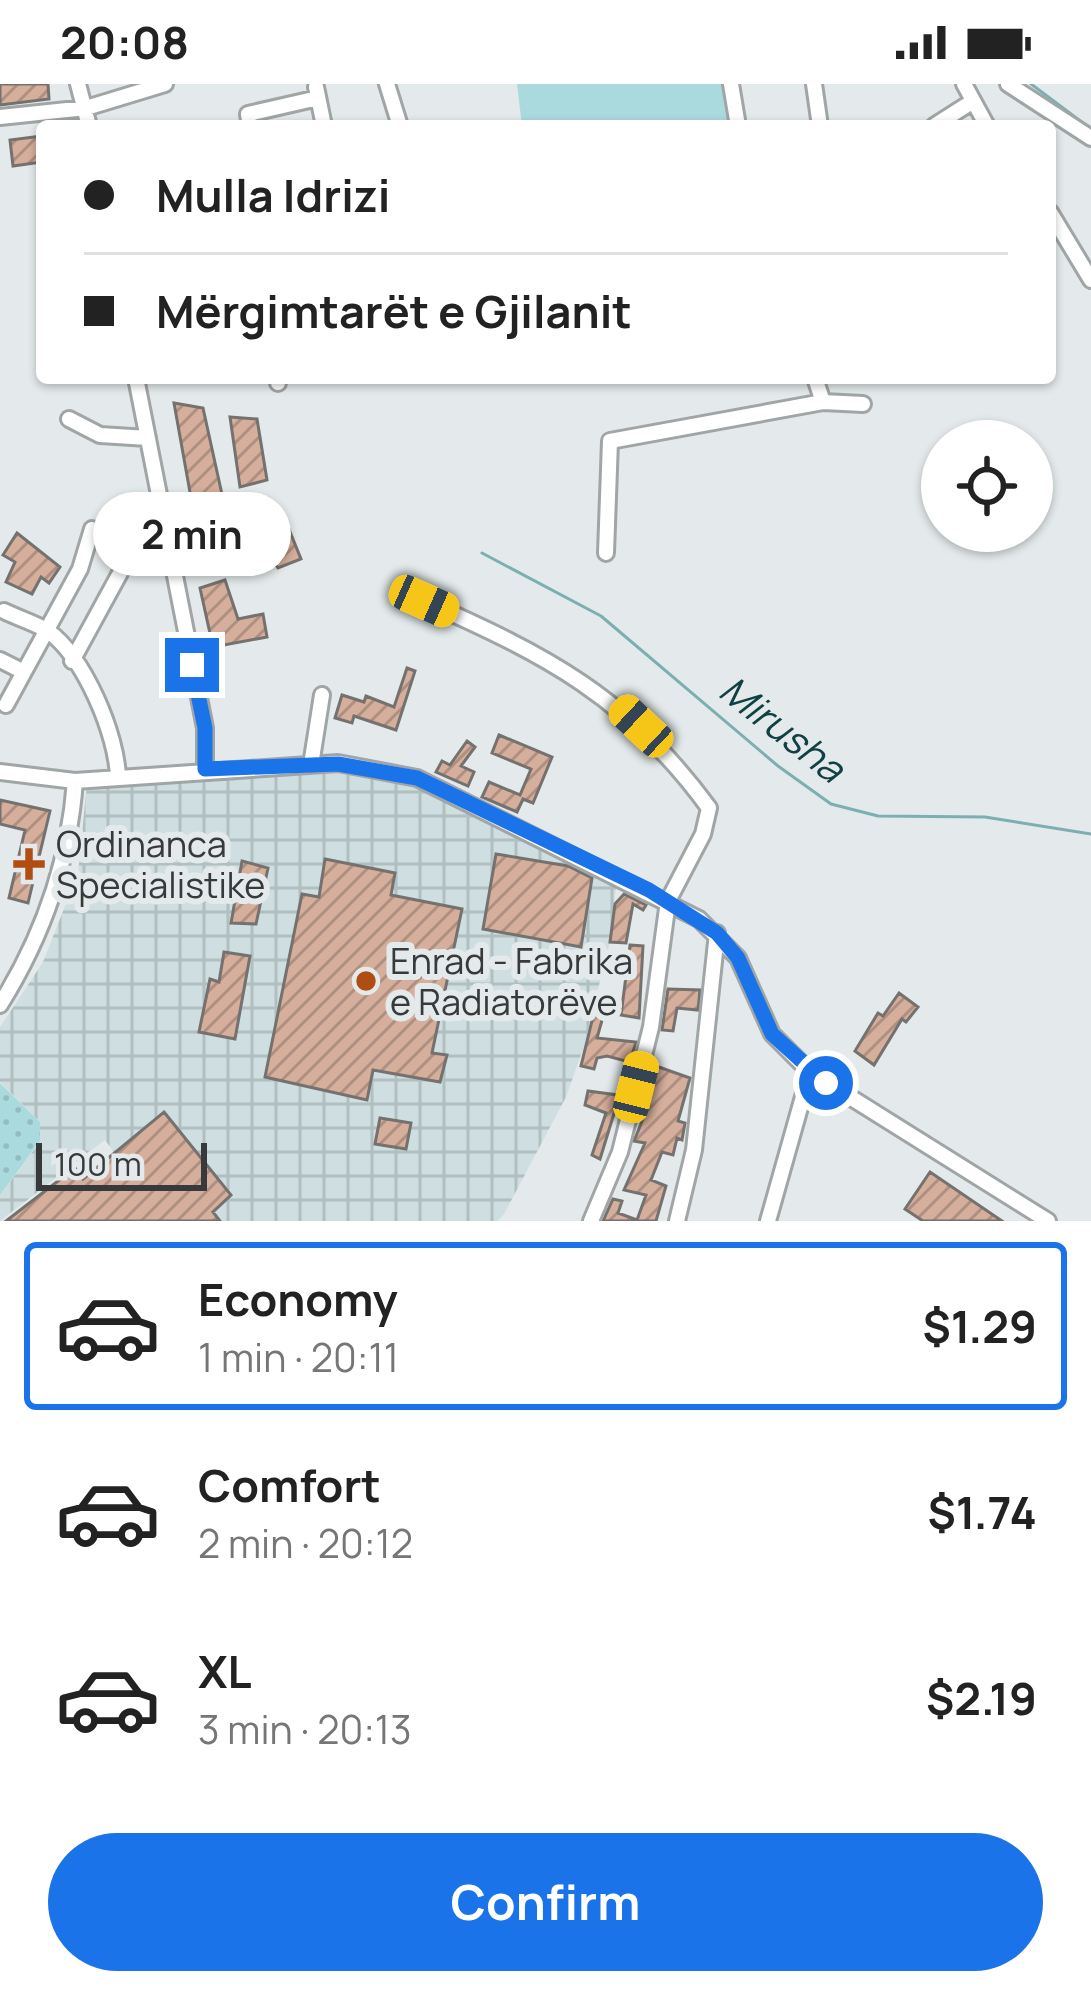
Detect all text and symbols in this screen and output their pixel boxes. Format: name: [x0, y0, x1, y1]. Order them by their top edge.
text: 20:08: [60, 11, 189, 73]
text: Mulla Idrizi: [156, 164, 390, 226]
text: Mërgimtarët e Gjilanit: [156, 280, 632, 342]
map controls: [921, 420, 1053, 552]
button: locate: [921, 420, 1053, 552]
callout: 2 min: [93, 491, 291, 575]
text: 2 min: [141, 507, 243, 561]
car: [384, 570, 464, 632]
route end: [165, 638, 219, 692]
water label: Mirusha: [709, 662, 858, 795]
car: [602, 688, 680, 764]
place label: Ordinanca Specialistike: [56, 819, 265, 909]
marker: Ordinanca Specialistike: [13, 848, 45, 880]
place label: Enrad - Fabrika e Radiatorëve: [390, 936, 633, 1026]
marker: Enrad - Fabrika e Radiatorëve: [353, 968, 379, 994]
car: [610, 1048, 662, 1126]
route start: [799, 1056, 853, 1110]
scale bar: [36, 1137, 207, 1190]
text: 100 m: [54, 1141, 142, 1186]
text: Economy: [198, 1268, 398, 1330]
icon: car: [54, 1272, 162, 1380]
text: $1.29: [922, 1295, 1037, 1357]
text: 1 min · 20:11: [198, 1330, 399, 1384]
text: Comfort: [198, 1454, 381, 1516]
icon: car: [54, 1458, 162, 1566]
text: $1.74: [928, 1481, 1037, 1543]
text: 2 min · 20:12: [198, 1516, 413, 1570]
text: XL: [198, 1640, 252, 1702]
icon: car: [54, 1644, 162, 1752]
text: $2.19: [926, 1667, 1037, 1729]
text: 3 min · 20:13: [198, 1702, 412, 1756]
button: Confirm: [48, 1833, 1043, 1971]

